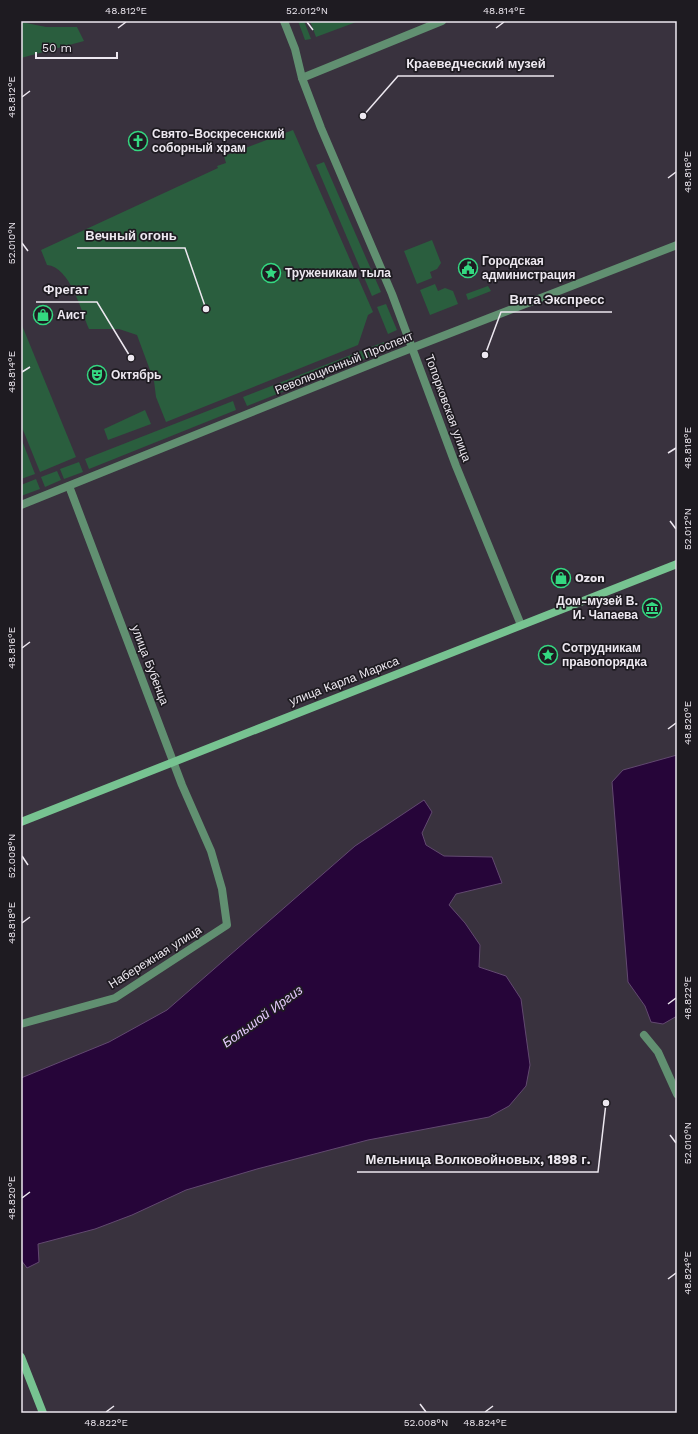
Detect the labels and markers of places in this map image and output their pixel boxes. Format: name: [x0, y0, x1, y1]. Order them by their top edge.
callout: Краеведческий музей: [398, 51, 554, 76]
place label: Свято-Воскресенский соборный храм: [152, 127, 285, 155]
church icon: Свято-Воскресенский соборный храм: [127, 130, 149, 152]
callout: Вечный огонь: [77, 223, 185, 248]
place label: Городская администрация: [482, 254, 575, 282]
public building icon: Городская администрация: [457, 257, 479, 279]
place icon: Труженикам тыла: [260, 262, 282, 284]
place label: Труженикам тыла: [285, 266, 391, 280]
callout: Фрегат: [36, 277, 97, 302]
callout: Вита Экспресс: [501, 287, 612, 312]
shop icon: Аист: [32, 304, 54, 326]
place label: Аист: [57, 308, 86, 322]
theatre icon: Октябрь: [86, 364, 108, 386]
place label: Октябрь: [111, 368, 161, 382]
shop icon: Ozon: [550, 567, 572, 589]
place label: Ozon: [575, 571, 605, 585]
place label: Дом-музей В. И. Чапаева: [556, 594, 638, 622]
museum icon: Дом-музей В. И. Чапаева: [641, 597, 663, 619]
place label: Сотрудникам правопорядка: [562, 641, 647, 669]
place icon: Сотрудникам правопорядка: [537, 644, 559, 666]
callout: Мельница Волковойновых, 1898 г.: [357, 1147, 598, 1172]

